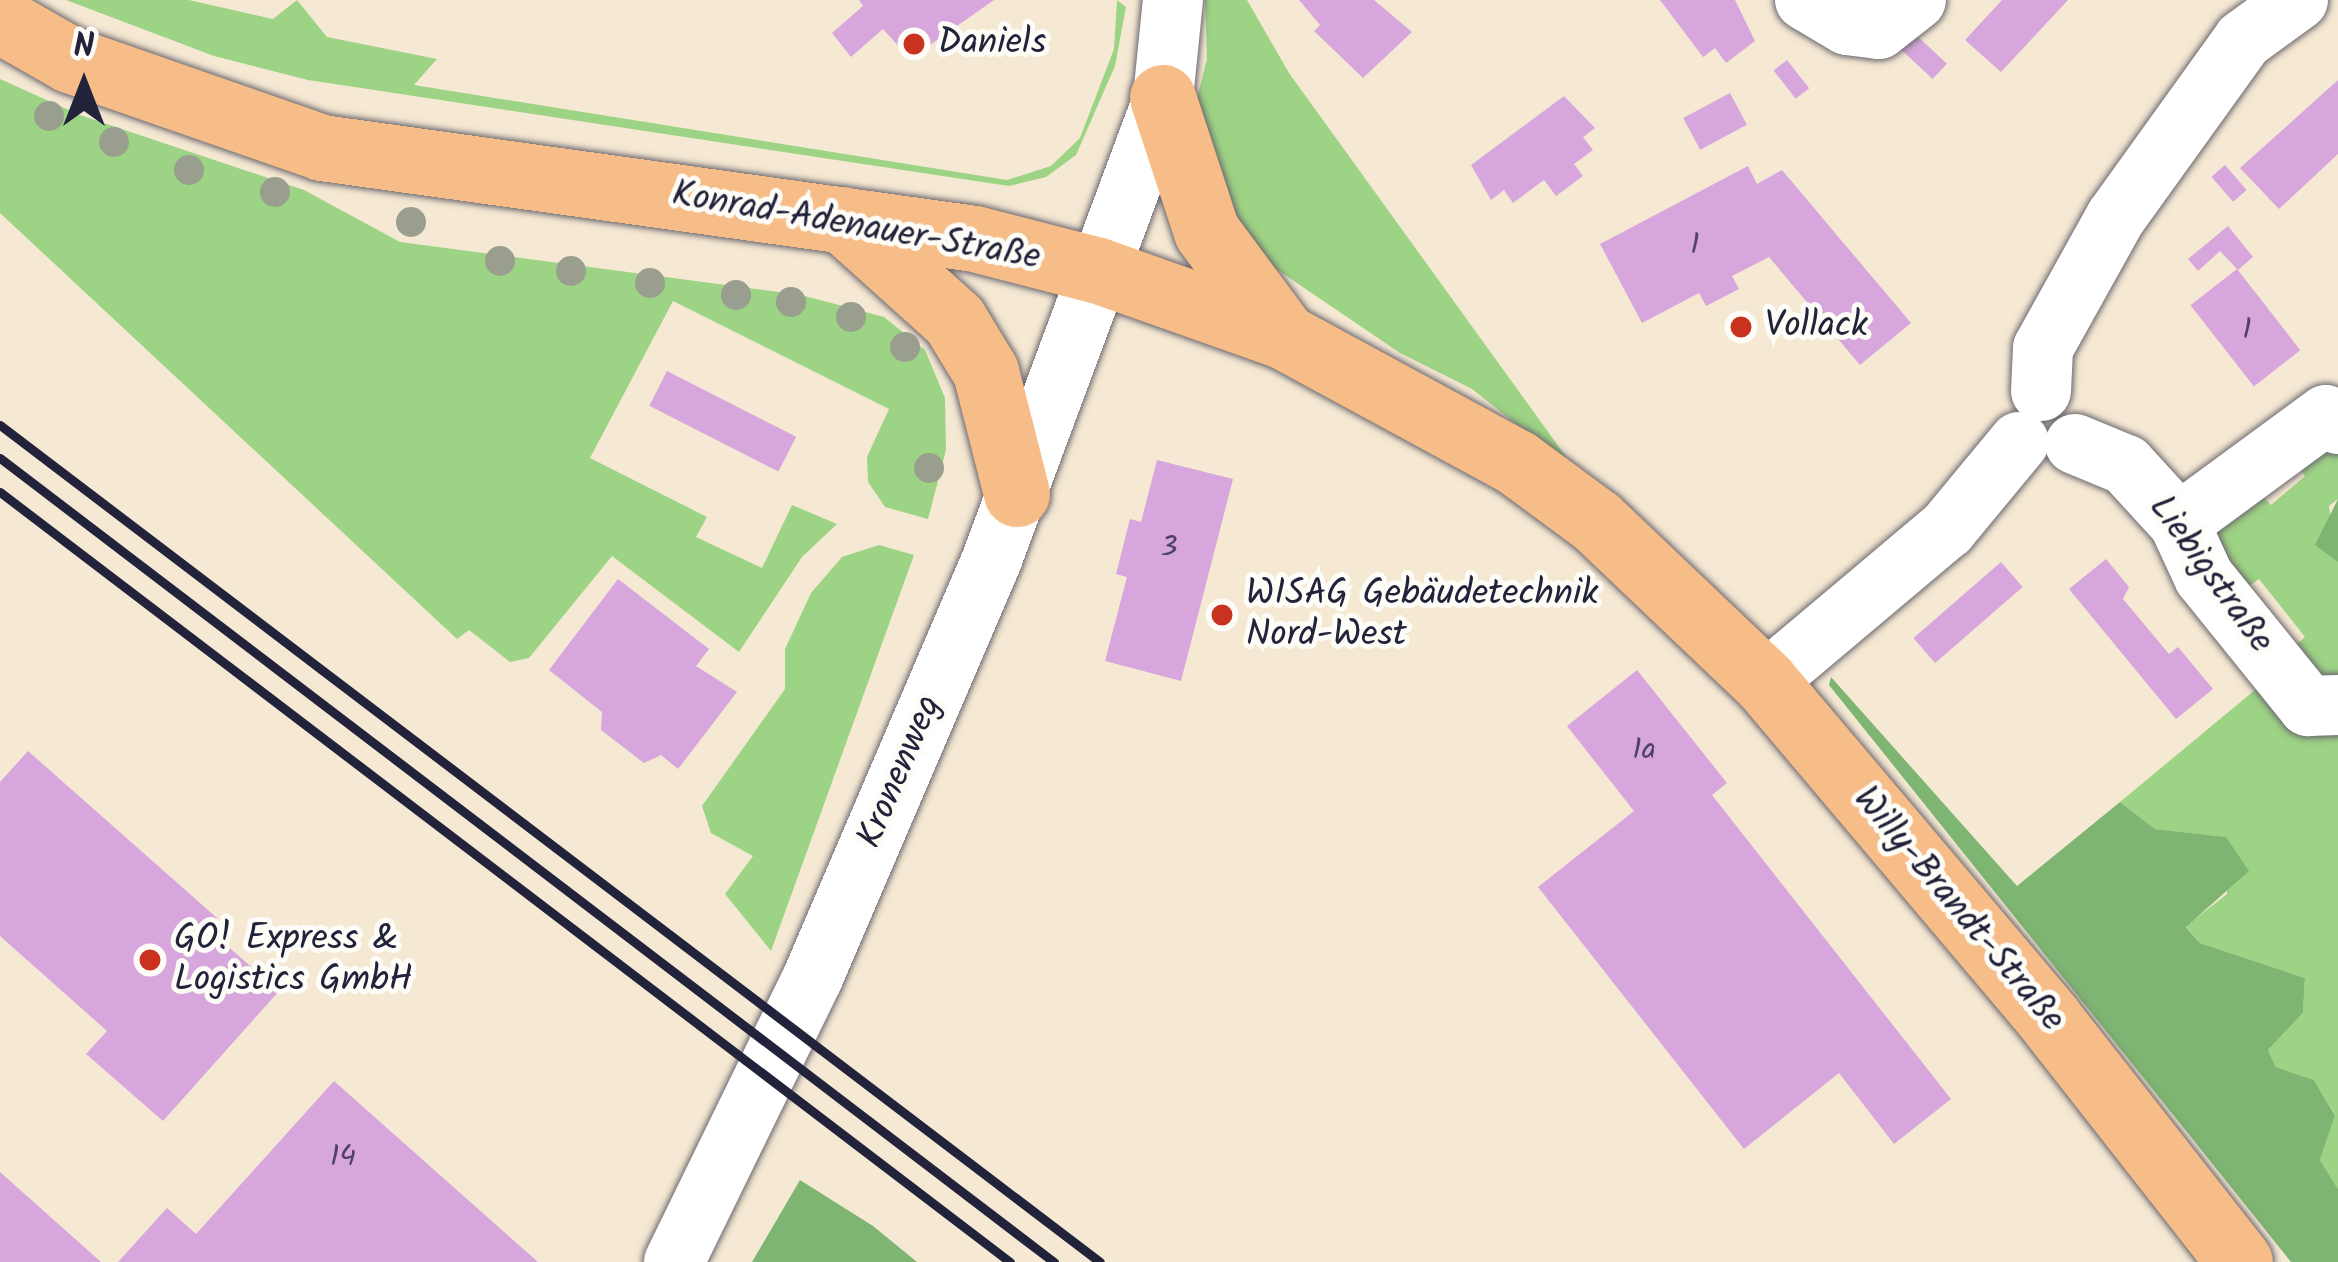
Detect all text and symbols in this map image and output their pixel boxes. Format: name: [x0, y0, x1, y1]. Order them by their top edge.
text: N: [74, 21, 94, 74]
place label: Daniels: [938, 22, 1046, 66]
north arrow: [24, 24, 144, 144]
marker: Daniels: [901, 31, 927, 57]
street label: Konrad-Adenauer-Straße: [668, 173, 1044, 281]
house number: 1: [1690, 227, 1700, 263]
place label: Vollack: [1765, 305, 1868, 349]
house number: 1: [2242, 312, 2252, 348]
marker: Vollack: [1728, 314, 1754, 340]
street label: Liebigstraße: [2138, 488, 2282, 662]
house number: 3: [1160, 530, 1178, 566]
place label: WISAG Gebäudetechnik Nord-West: [1246, 572, 1598, 657]
marker: WISAG Gebäudetechnik Nord-West: [1209, 602, 1235, 628]
street label: Kronenweg: [849, 689, 951, 855]
house number: 1a: [1632, 732, 1656, 768]
street label: Willy-Brandt-Straße: [1843, 779, 2073, 1041]
place label: GO! Express & Logistics GmbH: [174, 917, 413, 1002]
marker: GO! Express & Logistics GmbH: [137, 947, 163, 973]
house number: 14: [330, 1139, 356, 1175]

